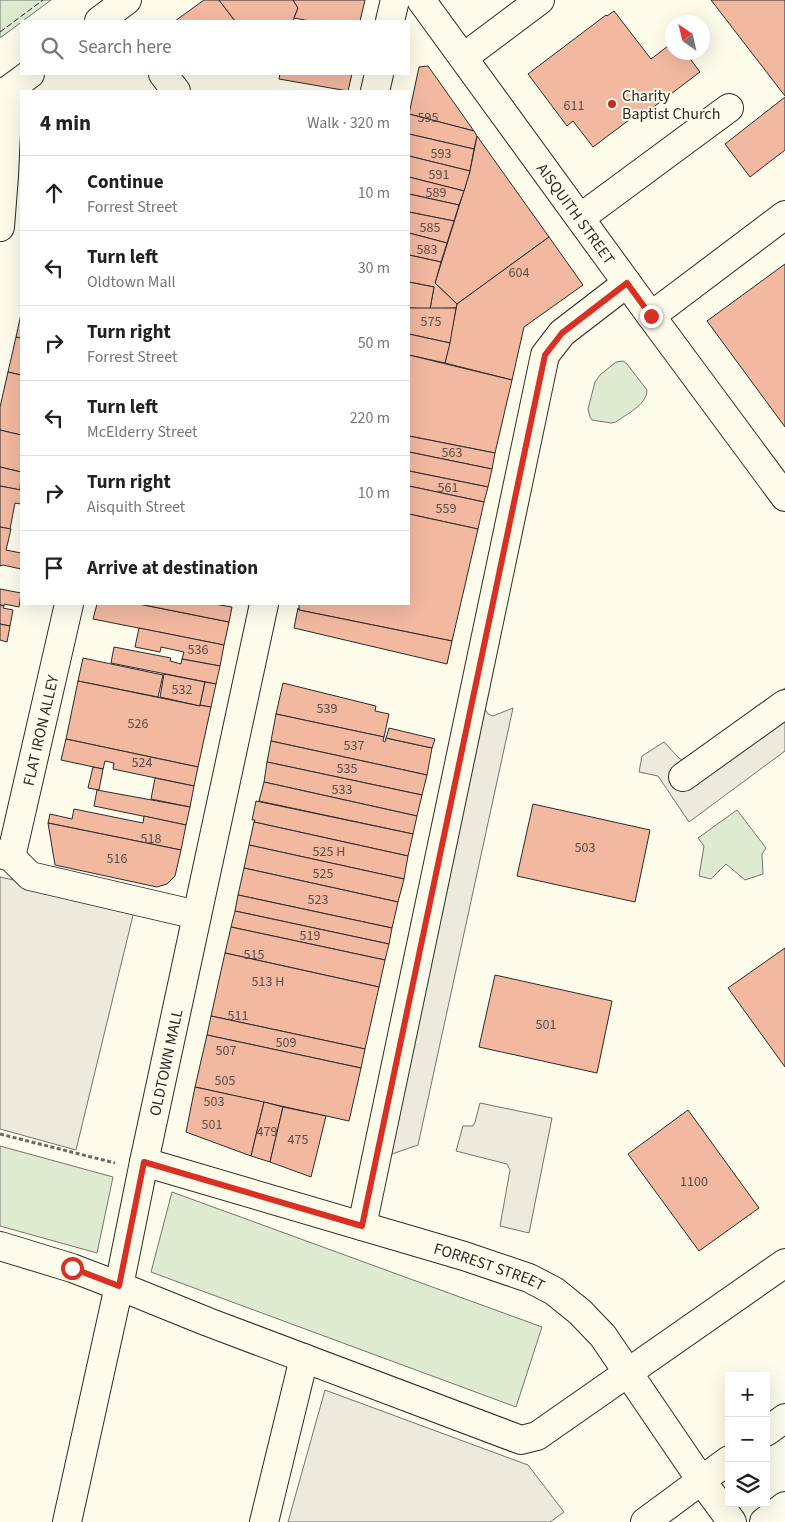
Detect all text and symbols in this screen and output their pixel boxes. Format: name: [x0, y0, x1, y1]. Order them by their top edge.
north arrow: [665, 15, 710, 60]
search box: [20, 20, 410, 75]
icon: search: [38, 34, 66, 62]
text: Search here: [78, 34, 172, 61]
place label: Charity Baptist Church: [622, 85, 720, 125]
house number: 611: [564, 96, 584, 116]
marker: Charity Baptist Church: [606, 98, 618, 110]
text: 4 min: [40, 108, 91, 138]
house number: 595: [418, 108, 438, 128]
text: Walk · 320 m: [307, 112, 390, 134]
house number: 593: [431, 144, 451, 164]
street label: AISQUITH STREET: [531, 159, 620, 269]
house number: 591: [429, 165, 449, 185]
text: Continue: [87, 169, 164, 196]
icon: ahead: [40, 179, 68, 207]
text: 10 m: [358, 182, 390, 204]
house number: 589: [426, 183, 446, 203]
text: Forrest Street: [87, 196, 177, 218]
house number: 585: [420, 218, 440, 238]
house number: 583: [417, 240, 437, 260]
text: Turn left: [87, 244, 158, 271]
icon: left: [40, 254, 68, 282]
text: 30 m: [358, 257, 390, 279]
house number: 604: [509, 263, 529, 283]
text: Oldtown Mall: [87, 271, 176, 293]
route end: [640, 305, 663, 328]
house number: 575: [421, 312, 441, 332]
text: Turn right: [87, 319, 171, 346]
icon: right: [40, 329, 68, 357]
text: 50 m: [358, 332, 390, 354]
text: Forrest Street: [87, 346, 177, 368]
text: Turn left: [87, 394, 158, 421]
icon: left: [40, 404, 68, 432]
text: 220 m: [350, 407, 390, 429]
text: McElderry Street: [87, 421, 198, 443]
house number: 563: [442, 443, 462, 463]
text: Turn right: [87, 469, 171, 496]
house number: 561: [438, 478, 458, 498]
icon: right: [40, 479, 68, 507]
text: 10 m: [358, 482, 390, 504]
text: Aisquith Street: [87, 496, 185, 518]
house number: 559: [436, 499, 456, 519]
icon: arrive: [40, 554, 68, 582]
text: Arrive at destination: [87, 555, 258, 582]
house number: 536: [188, 640, 208, 660]
street label: FLAT IRON ALLEY: [18, 673, 64, 788]
house number: 532: [172, 680, 192, 700]
house number: 539: [317, 699, 337, 719]
house number: 526: [128, 714, 148, 734]
house number: 537: [344, 736, 364, 756]
house number: 524: [132, 753, 152, 773]
house number: 535: [337, 759, 357, 779]
house number: 533: [332, 780, 352, 800]
house number: 518: [141, 829, 161, 849]
house number: 503: [575, 838, 595, 858]
house number: 525 H: [313, 842, 345, 862]
house number: 516: [107, 849, 127, 869]
house number: 525: [313, 864, 333, 884]
house number: 523: [308, 890, 328, 910]
house number: 519: [300, 926, 320, 946]
house number: 515: [244, 945, 264, 965]
house number: 513 H: [252, 972, 284, 992]
house number: 511: [228, 1006, 248, 1026]
street label: OLDTOWN MALL: [144, 1007, 189, 1118]
house number: 501: [536, 1015, 556, 1035]
house number: 509: [276, 1033, 296, 1053]
house number: 507: [216, 1041, 236, 1061]
house number: 505: [215, 1071, 235, 1091]
house number: 503: [204, 1092, 224, 1112]
house number: 501: [202, 1115, 222, 1135]
house number: 479: [257, 1122, 277, 1142]
house number: 475: [288, 1130, 308, 1150]
house number: 1100: [680, 1172, 708, 1192]
street label: FORREST STREET: [431, 1238, 549, 1297]
route start: [61, 1257, 84, 1280]
map controls: [725, 1372, 770, 1507]
button: +: [725, 1372, 770, 1417]
button: −: [725, 1417, 770, 1462]
button: layers: [725, 1462, 770, 1507]

